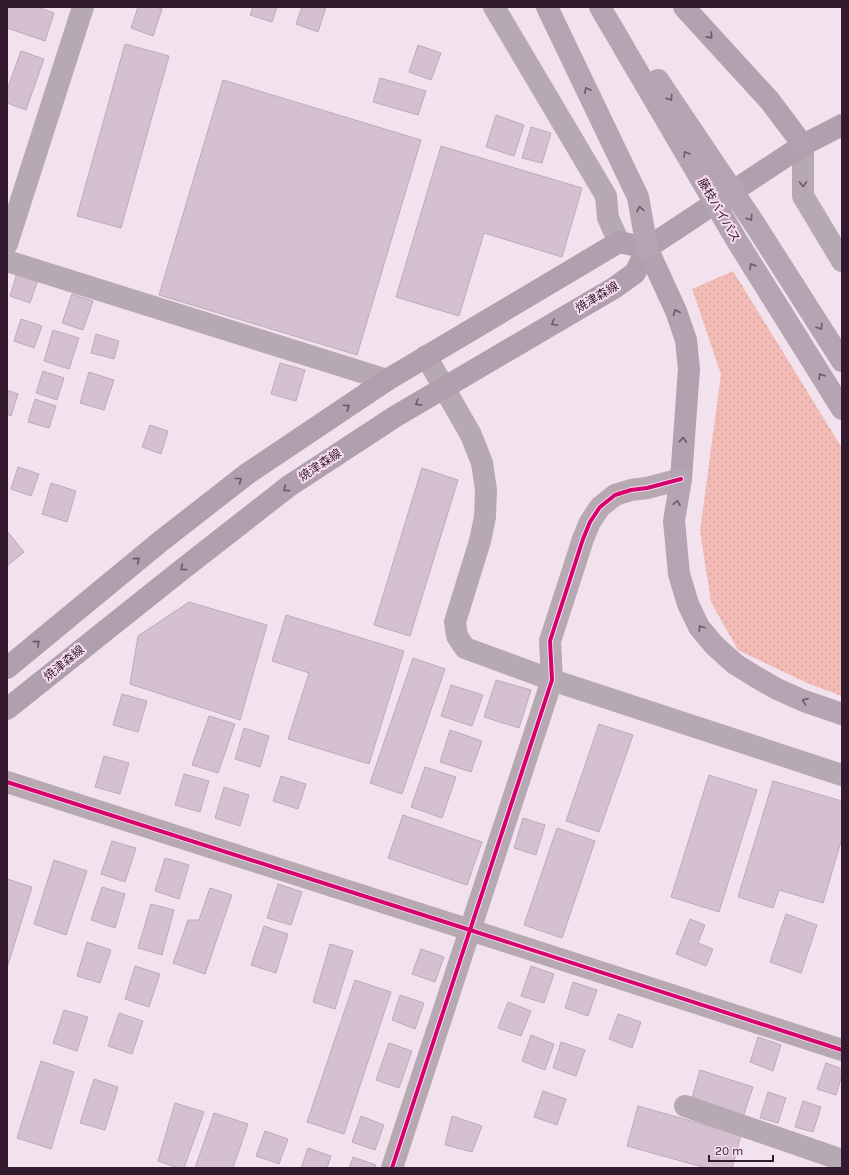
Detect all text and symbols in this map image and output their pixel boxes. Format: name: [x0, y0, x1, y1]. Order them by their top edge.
one-way arrow: [705, 31, 713, 39]
one-way arrow: [585, 87, 592, 94]
one-way arrow: [666, 94, 673, 101]
one-way arrow: [684, 151, 691, 158]
street label: 藤枝バイパス: [695, 175, 743, 245]
one-way arrow: [799, 181, 807, 187]
one-way arrow: [636, 206, 645, 212]
one-way arrow: [745, 214, 753, 221]
one-way arrow: [750, 263, 757, 270]
street label: 焼津森線: [573, 279, 621, 315]
one-way arrow: [672, 309, 680, 316]
one-way arrow: [551, 318, 558, 325]
one-way arrow: [815, 323, 823, 330]
one-way arrow: [819, 373, 826, 380]
one-way arrow: [415, 398, 422, 405]
one-way arrow: [343, 404, 350, 412]
one-way arrow: [679, 437, 688, 443]
street label: 焼津森線: [296, 446, 344, 484]
one-way arrow: [235, 477, 242, 484]
one-way arrow: [283, 484, 290, 491]
one-way arrow: [672, 500, 681, 506]
one-way arrow: [133, 558, 140, 565]
one-way arrow: [180, 564, 187, 571]
one-way arrow: [699, 625, 706, 632]
one-way arrow: [32, 640, 40, 647]
street label: 焼津森線: [41, 642, 87, 684]
one-way arrow: [802, 698, 809, 706]
scale bar: [709, 1137, 773, 1163]
text: 20 m: [715, 1144, 743, 1158]

